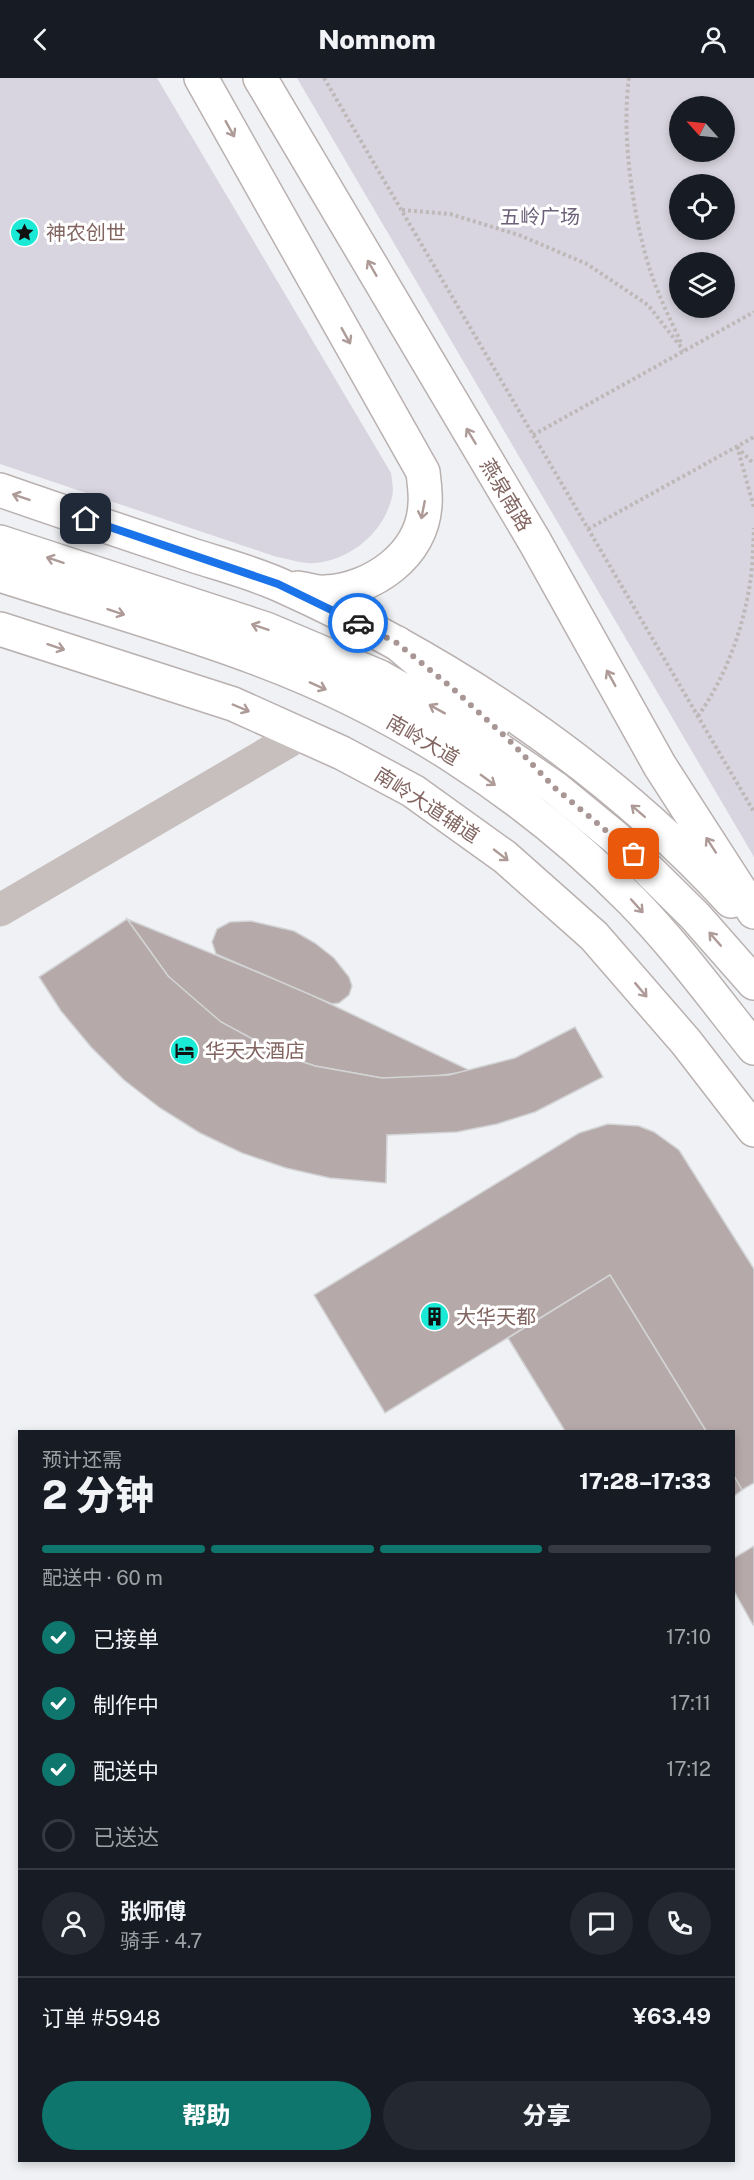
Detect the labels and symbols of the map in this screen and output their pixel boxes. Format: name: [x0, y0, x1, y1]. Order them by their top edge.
north arrow: [669, 96, 735, 162]
one-way arrow: [224, 120, 236, 137]
park label: 五岭广场: [500, 205, 580, 229]
place icon: 神农创世: [9, 217, 41, 249]
place label: 神农创世: [46, 221, 126, 245]
one-way arrow: [366, 260, 378, 277]
one-way arrow: [341, 326, 352, 344]
one-way arrow: [464, 428, 476, 445]
street label: 燕泉南路: [475, 455, 537, 535]
one-way arrow: [12, 491, 31, 502]
pin: [60, 493, 111, 544]
one-way arrow: [417, 500, 428, 519]
one-way arrow: [46, 554, 65, 565]
courier: [328, 593, 388, 653]
one-way arrow: [106, 607, 125, 618]
one-way arrow: [251, 621, 270, 632]
one-way arrow: [46, 642, 65, 653]
one-way arrow: [605, 669, 616, 687]
one-way arrow: [309, 680, 327, 692]
one-way arrow: [231, 703, 250, 714]
one-way arrow: [429, 703, 446, 715]
street label: 南岭大道: [382, 710, 464, 770]
street label: 南岭大道辅道: [370, 762, 484, 848]
one-way arrow: [480, 774, 496, 786]
one-way arrow: [631, 804, 646, 818]
pin: [608, 828, 659, 879]
one-way arrow: [705, 837, 717, 854]
one-way arrow: [493, 848, 509, 861]
one-way arrow: [630, 899, 644, 914]
one-way arrow: [709, 931, 722, 947]
one-way arrow: [634, 982, 648, 997]
hotel icon: 华天大酒店: [168, 1035, 200, 1067]
place label: 华天大酒店: [205, 1039, 305, 1063]
building icon: 大华天都: [419, 1301, 451, 1333]
place label: 大华天都: [456, 1305, 536, 1329]

